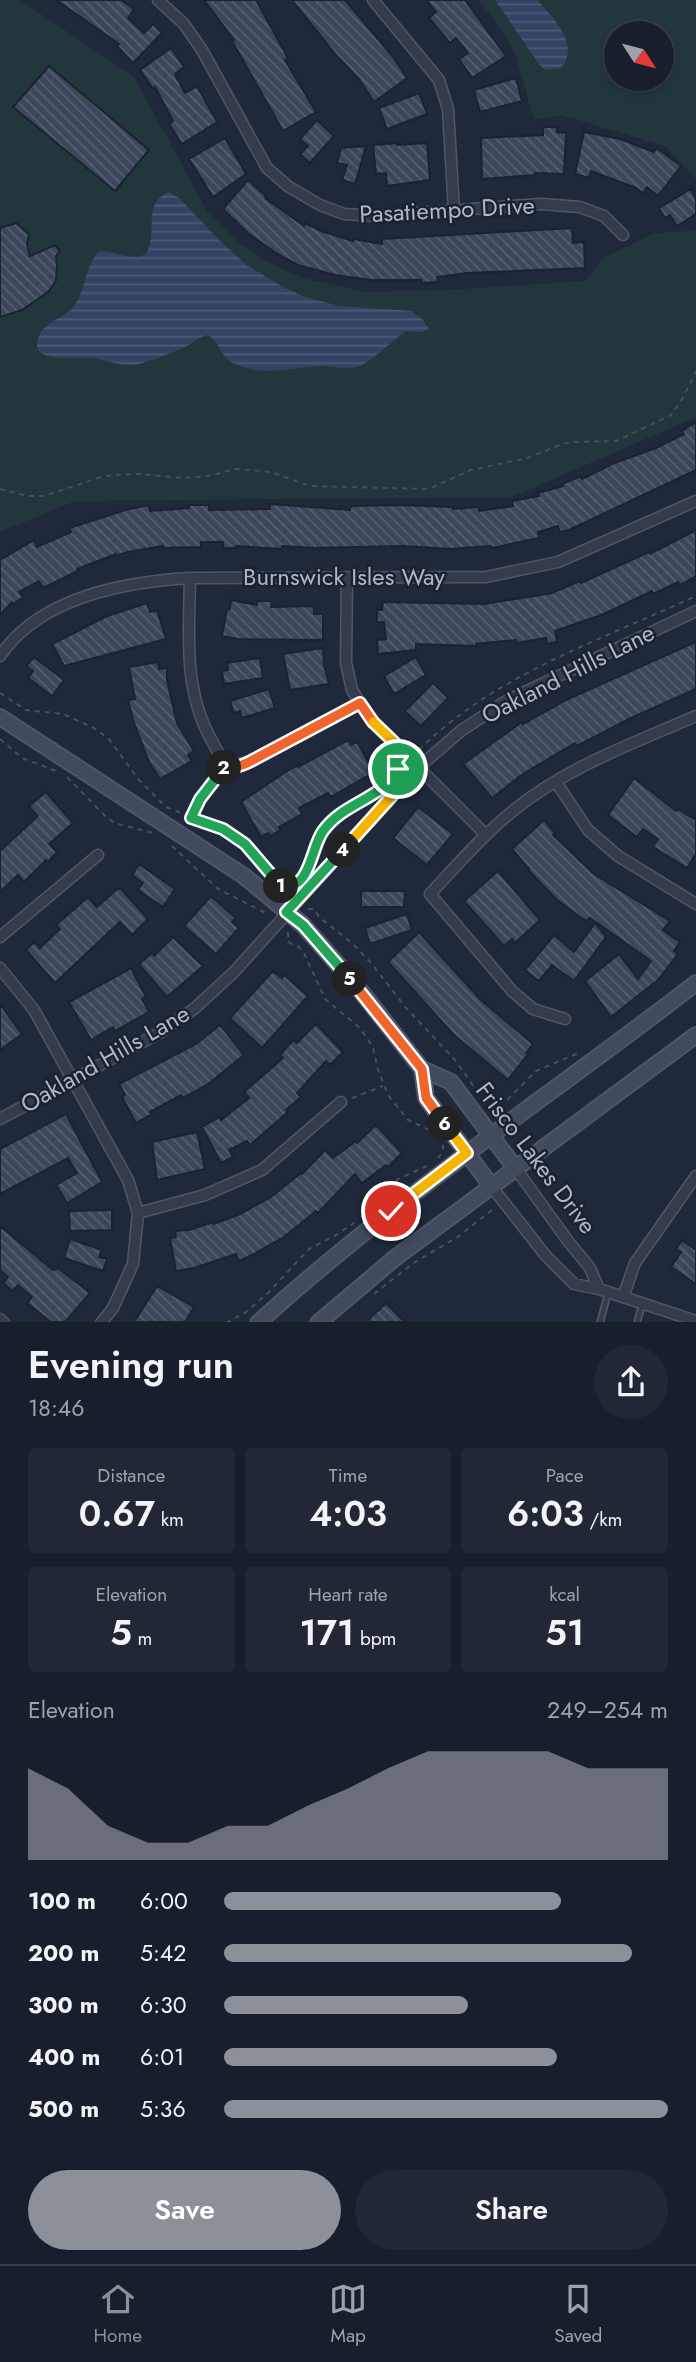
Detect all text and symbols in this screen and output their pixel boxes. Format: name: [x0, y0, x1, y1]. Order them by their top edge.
north arrow: [604, 21, 674, 91]
map controls: [604, 21, 674, 91]
street label: Pasatiempo Drive: [358, 187, 536, 232]
street label: Burnswick Isles Way: [243, 559, 445, 594]
street label: Oakland Hills Lane: [475, 615, 660, 732]
pin: [368, 739, 428, 799]
pin: 2: [206, 750, 242, 786]
icon: arrive: [379, 750, 417, 788]
text: 2: [217, 754, 230, 781]
pin: 4: [326, 832, 360, 868]
text: 4: [336, 836, 349, 863]
pin: 1: [264, 868, 298, 903]
text: 1: [276, 872, 285, 899]
pin: 5: [332, 962, 368, 996]
text: 5: [343, 965, 356, 992]
street label: Oakland Hills Lane: [14, 996, 196, 1121]
street label: Frisco Lakes Drive: [467, 1074, 605, 1241]
pin: 6: [428, 1106, 462, 1142]
text: 6: [438, 1110, 451, 1137]
pin: [361, 1181, 421, 1241]
icon: check: [372, 1192, 410, 1230]
text: Evening run: [28, 1337, 234, 1392]
button: share: [594, 1345, 668, 1419]
text: 18:46: [28, 1391, 84, 1425]
text: Distance: [97, 1462, 165, 1489]
text: Time: [329, 1462, 367, 1489]
text: Pace: [546, 1462, 584, 1489]
text: 0.67: [79, 1489, 155, 1539]
text: 4:03: [309, 1489, 387, 1539]
text: 6:03: [507, 1489, 584, 1539]
text: km: [155, 1506, 184, 1533]
text: /km: [584, 1506, 622, 1533]
text: Elevation: [95, 1581, 167, 1608]
text: Heart rate: [308, 1581, 388, 1608]
text: kcal: [549, 1581, 580, 1608]
text: 5: [110, 1608, 132, 1658]
text: 171: [300, 1608, 354, 1658]
text: 51: [545, 1608, 584, 1658]
text: m: [132, 1625, 152, 1652]
text: bpm: [354, 1625, 396, 1652]
text: Elevation: [28, 1693, 115, 1727]
text: 249–254 m: [547, 1693, 668, 1727]
text: 100 m: [28, 1884, 96, 1918]
text: 6:00: [140, 1884, 188, 1918]
text: 200 m: [28, 1936, 99, 1970]
text: 5:42: [140, 1936, 186, 1970]
text: 300 m: [28, 1988, 99, 2022]
text: 6:30: [140, 1988, 187, 2022]
text: 400 m: [28, 2040, 100, 2074]
text: 6:01: [140, 2040, 184, 2074]
text: 500 m: [28, 2092, 99, 2126]
text: 5:36: [140, 2092, 186, 2126]
button: Save: [28, 2170, 341, 2250]
button: Share: [355, 2170, 668, 2250]
tab: Home: [94, 2280, 142, 2349]
tab: Map: [329, 2280, 367, 2349]
tab: Saved: [554, 2280, 602, 2349]

